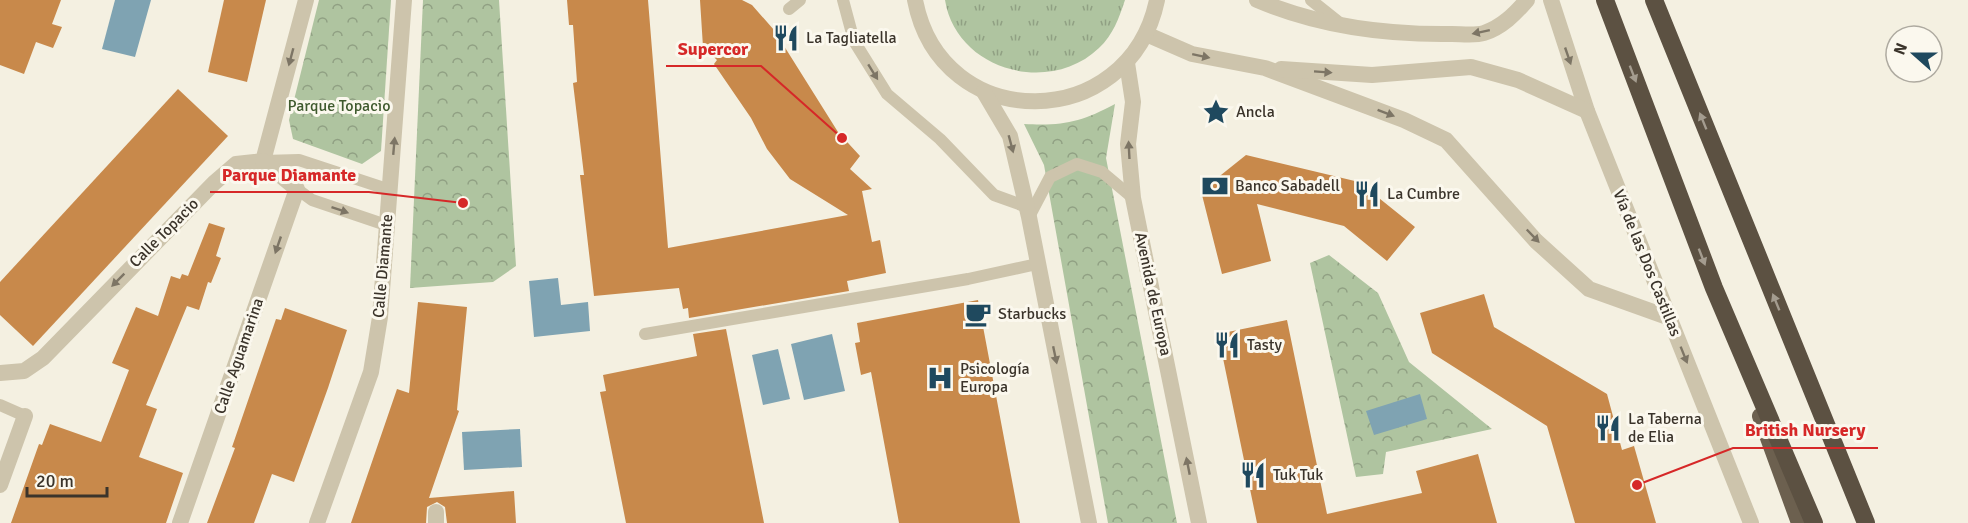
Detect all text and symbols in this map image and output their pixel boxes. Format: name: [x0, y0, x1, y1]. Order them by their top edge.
restaurant icon: La Tagliatella: [771, 23, 801, 53]
north arrow: [1884, 24, 1944, 84]
place label: La Tagliatella: [806, 28, 897, 48]
one-way arrow: [1471, 28, 1490, 37]
callout: Supercor: [666, 30, 761, 66]
text: Supercor: [678, 38, 749, 60]
text: N: [1890, 40, 1912, 58]
one-way arrow: [285, 47, 295, 66]
one-way arrow: [1563, 47, 1573, 65]
one-way arrow: [1191, 51, 1210, 61]
one-way arrow: [868, 64, 879, 80]
one-way arrow: [1628, 66, 1638, 84]
one-way arrow: [1314, 68, 1333, 77]
park label: Parque Topacio: [287, 96, 391, 116]
place icon: Ancla: [1201, 97, 1231, 127]
place label: Ancla: [1236, 102, 1275, 122]
one-way arrow: [1378, 108, 1396, 118]
one-way arrow: [1698, 112, 1707, 130]
one-way arrow: [1007, 135, 1017, 153]
one-way arrow: [389, 136, 398, 155]
one-way arrow: [1124, 141, 1133, 160]
callout: Parque Diamante: [210, 156, 369, 192]
text: Parque Diamante: [222, 164, 356, 186]
bank icon: Banco Sabadell: [1200, 171, 1230, 201]
place label: Banco Sabadell: [1235, 176, 1340, 196]
restaurant icon: La Cumbre: [1352, 179, 1382, 209]
place label: La Cumbre: [1387, 184, 1460, 204]
street label: Vía de las Dos Castillas: [1608, 187, 1686, 339]
street label: Calle Topacio: [125, 194, 203, 272]
one-way arrow: [331, 205, 349, 215]
street label: Calle Diamante: [369, 213, 397, 319]
one-way arrow: [1525, 229, 1539, 243]
street label: Avenida de Europa: [1130, 230, 1176, 358]
one-way arrow: [272, 236, 282, 254]
one-way arrow: [1698, 248, 1707, 266]
one-way arrow: [112, 272, 126, 286]
one-way arrow: [1771, 293, 1780, 311]
street label: Calle Aguamarina: [210, 295, 268, 417]
cafe icon: Starbucks: [963, 299, 993, 329]
place label: Starbucks: [998, 304, 1066, 324]
restaurant icon: Tasty: [1212, 330, 1242, 360]
place label: Tasty: [1247, 335, 1282, 355]
one-way arrow: [1051, 346, 1060, 365]
one-way arrow: [1680, 346, 1689, 364]
place label: Psicología Europa: [960, 359, 1030, 397]
hospital icon: Psicología Europa: [925, 363, 955, 393]
place label: La Taberna de Elia: [1628, 409, 1702, 447]
callout: British Nursery: [1733, 412, 1878, 448]
restaurant icon: La Taberna de Elia: [1593, 413, 1623, 443]
text: British Nursery: [1745, 419, 1865, 441]
one-way arrow: [1183, 456, 1192, 475]
scale bar: [27, 460, 106, 498]
restaurant icon: Tuk Tuk: [1238, 460, 1268, 490]
place label: Tuk Tuk: [1273, 465, 1323, 485]
text: 20 m: [36, 470, 74, 492]

